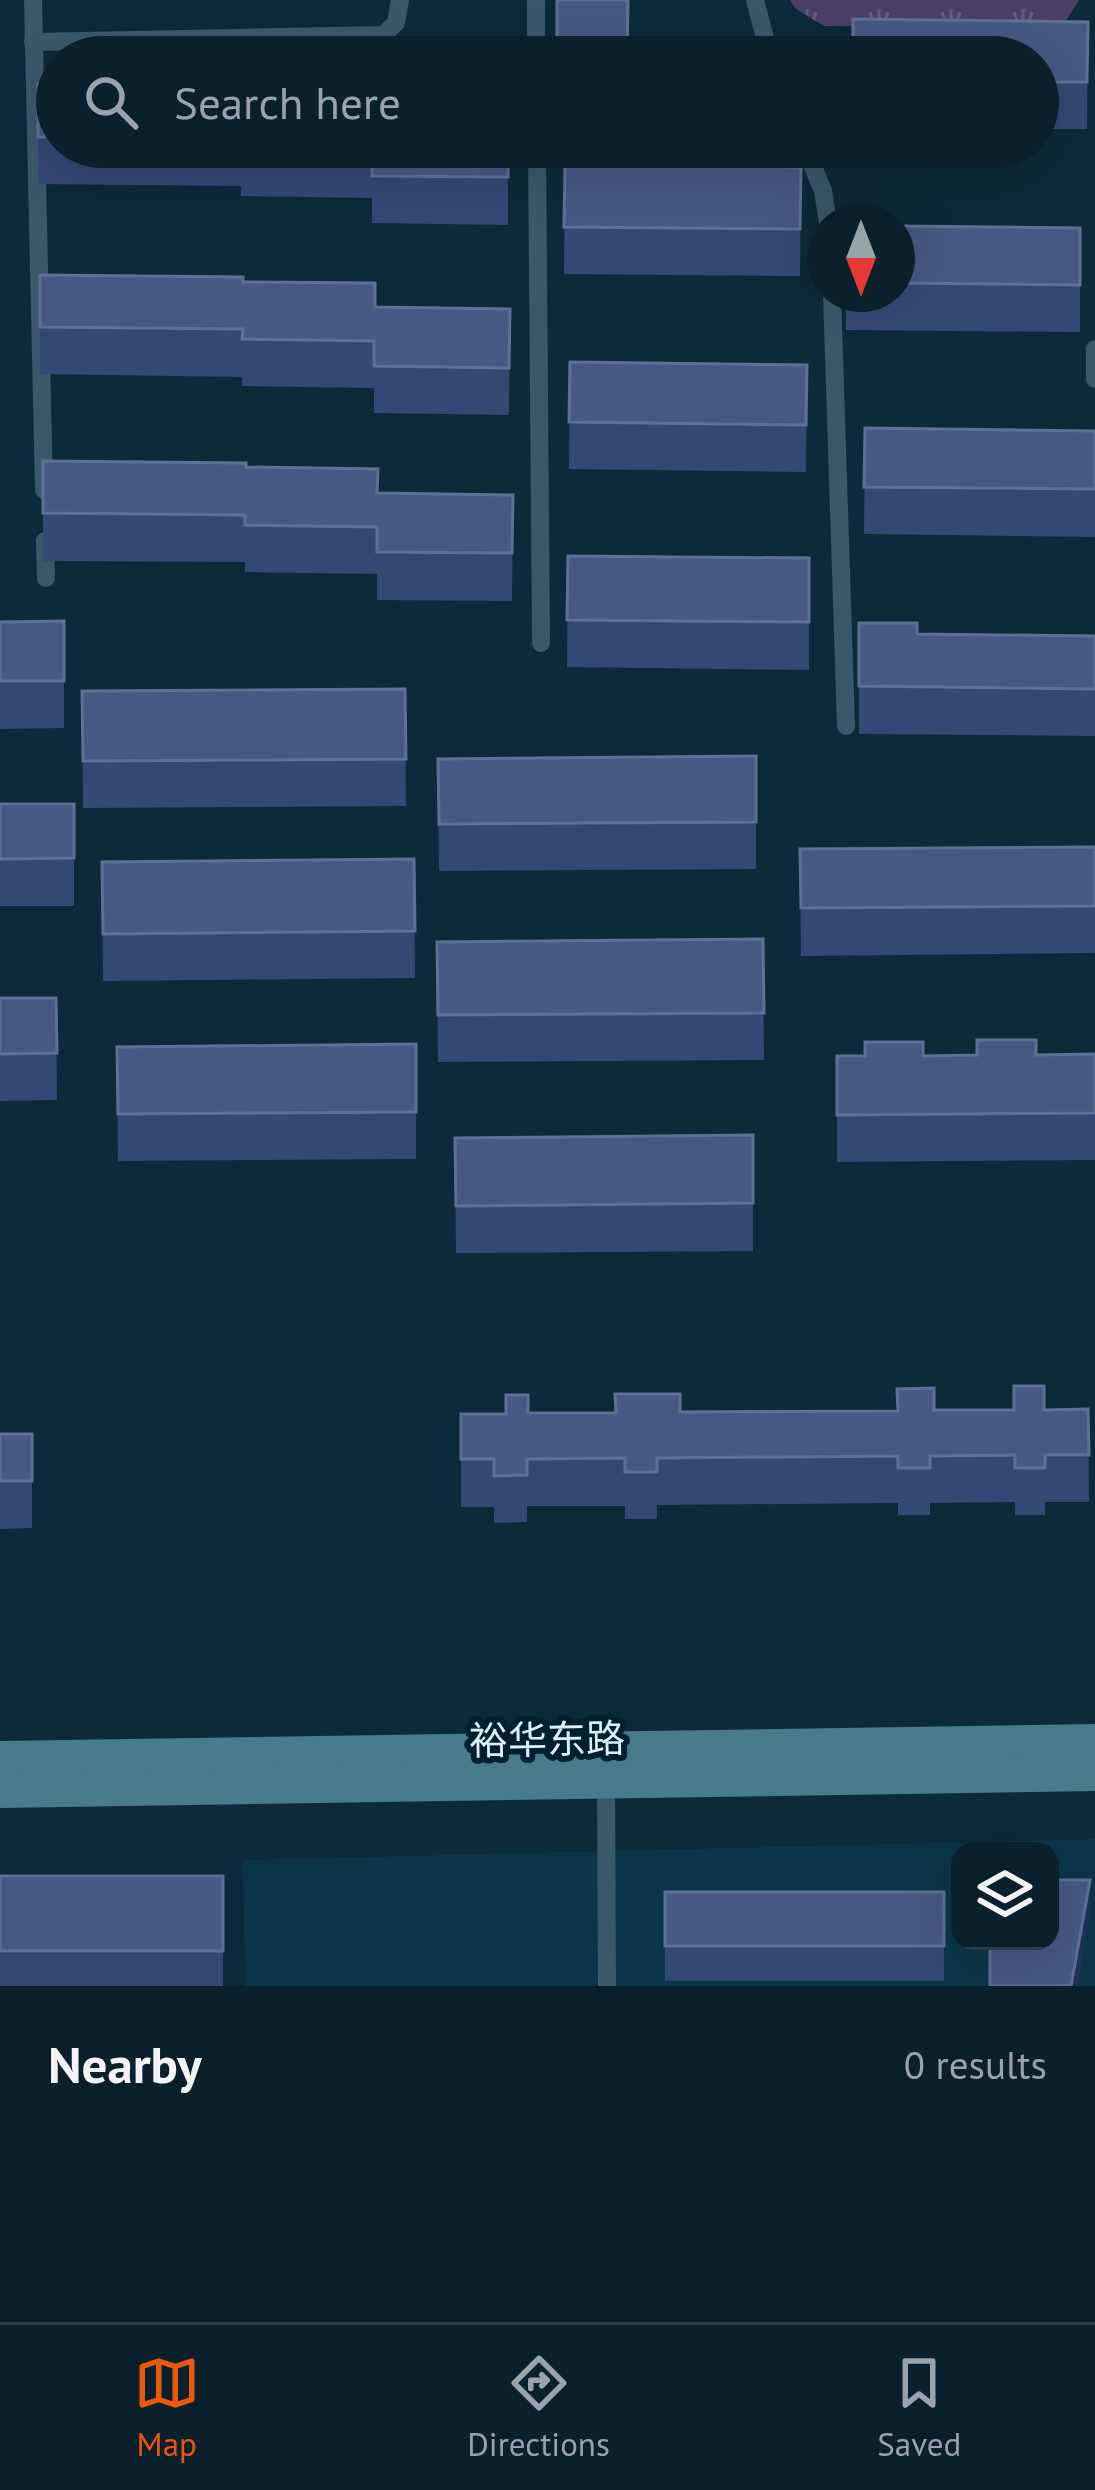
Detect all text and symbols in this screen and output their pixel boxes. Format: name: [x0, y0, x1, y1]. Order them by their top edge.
search box: [36, 36, 1059, 168]
icon: search: [78, 69, 144, 135]
text: Search here: [174, 73, 401, 131]
north arrow: [807, 204, 915, 312]
street label: 裕华东路: [469, 1712, 625, 1766]
map controls: [951, 1842, 1059, 1950]
button: layers: [951, 1842, 1059, 1950]
text: Nearby: [48, 2031, 202, 2097]
text: 0 results: [904, 2039, 1047, 2090]
tab: Map: [134, 2350, 200, 2465]
tab: Directions: [467, 2350, 610, 2465]
tab: Saved: [877, 2350, 961, 2465]

